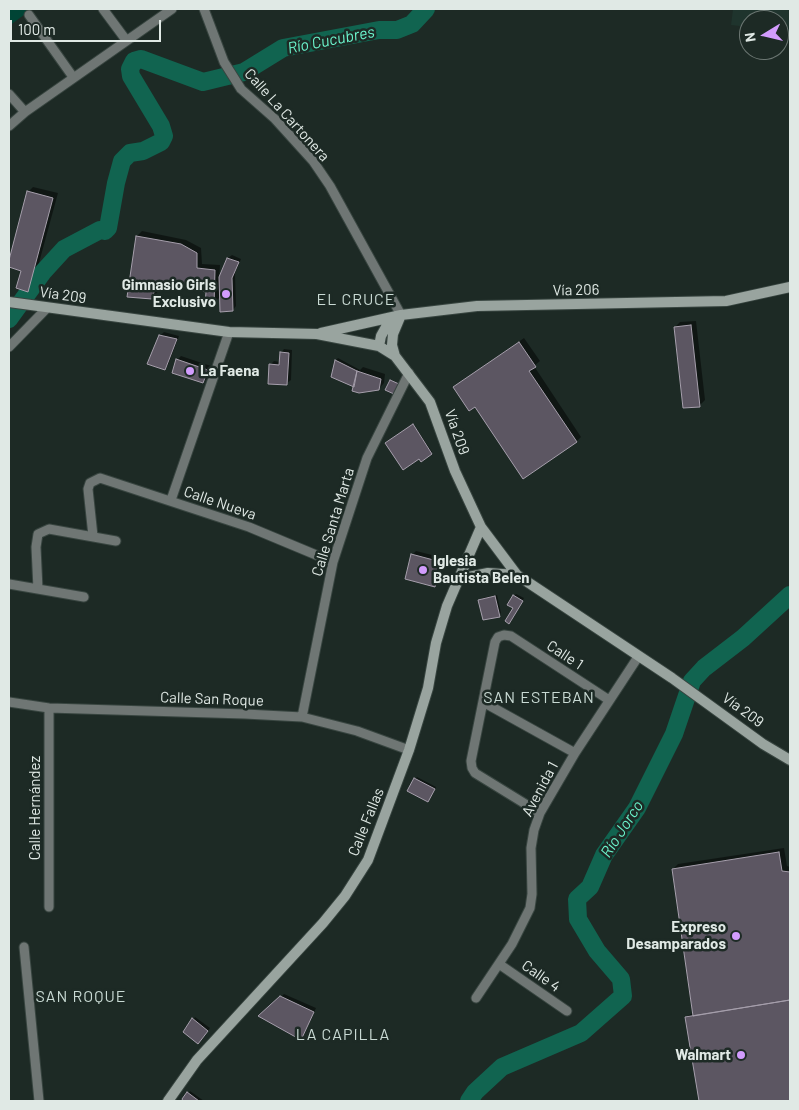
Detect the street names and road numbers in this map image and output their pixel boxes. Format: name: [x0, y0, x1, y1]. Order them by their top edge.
street label: Calle La Cartonera: [241, 65, 333, 165]
street label: Vía 206: [552, 281, 600, 299]
street label: Vía 209: [38, 283, 88, 307]
street label: Vía 209: [441, 407, 473, 457]
street label: Calle Santa Marta: [308, 466, 358, 578]
street label: Calle Nueva: [182, 482, 258, 524]
street label: Calle 1: [543, 637, 587, 673]
street label: Calle San Roque: [160, 688, 264, 710]
street label: Vía 209: [719, 689, 767, 731]
street label: Calle Hernández: [26, 756, 44, 860]
street label: Avenida 1: [518, 758, 562, 820]
street label: Calle Fallas: [344, 785, 388, 859]
street label: Calle 4: [518, 956, 564, 996]

